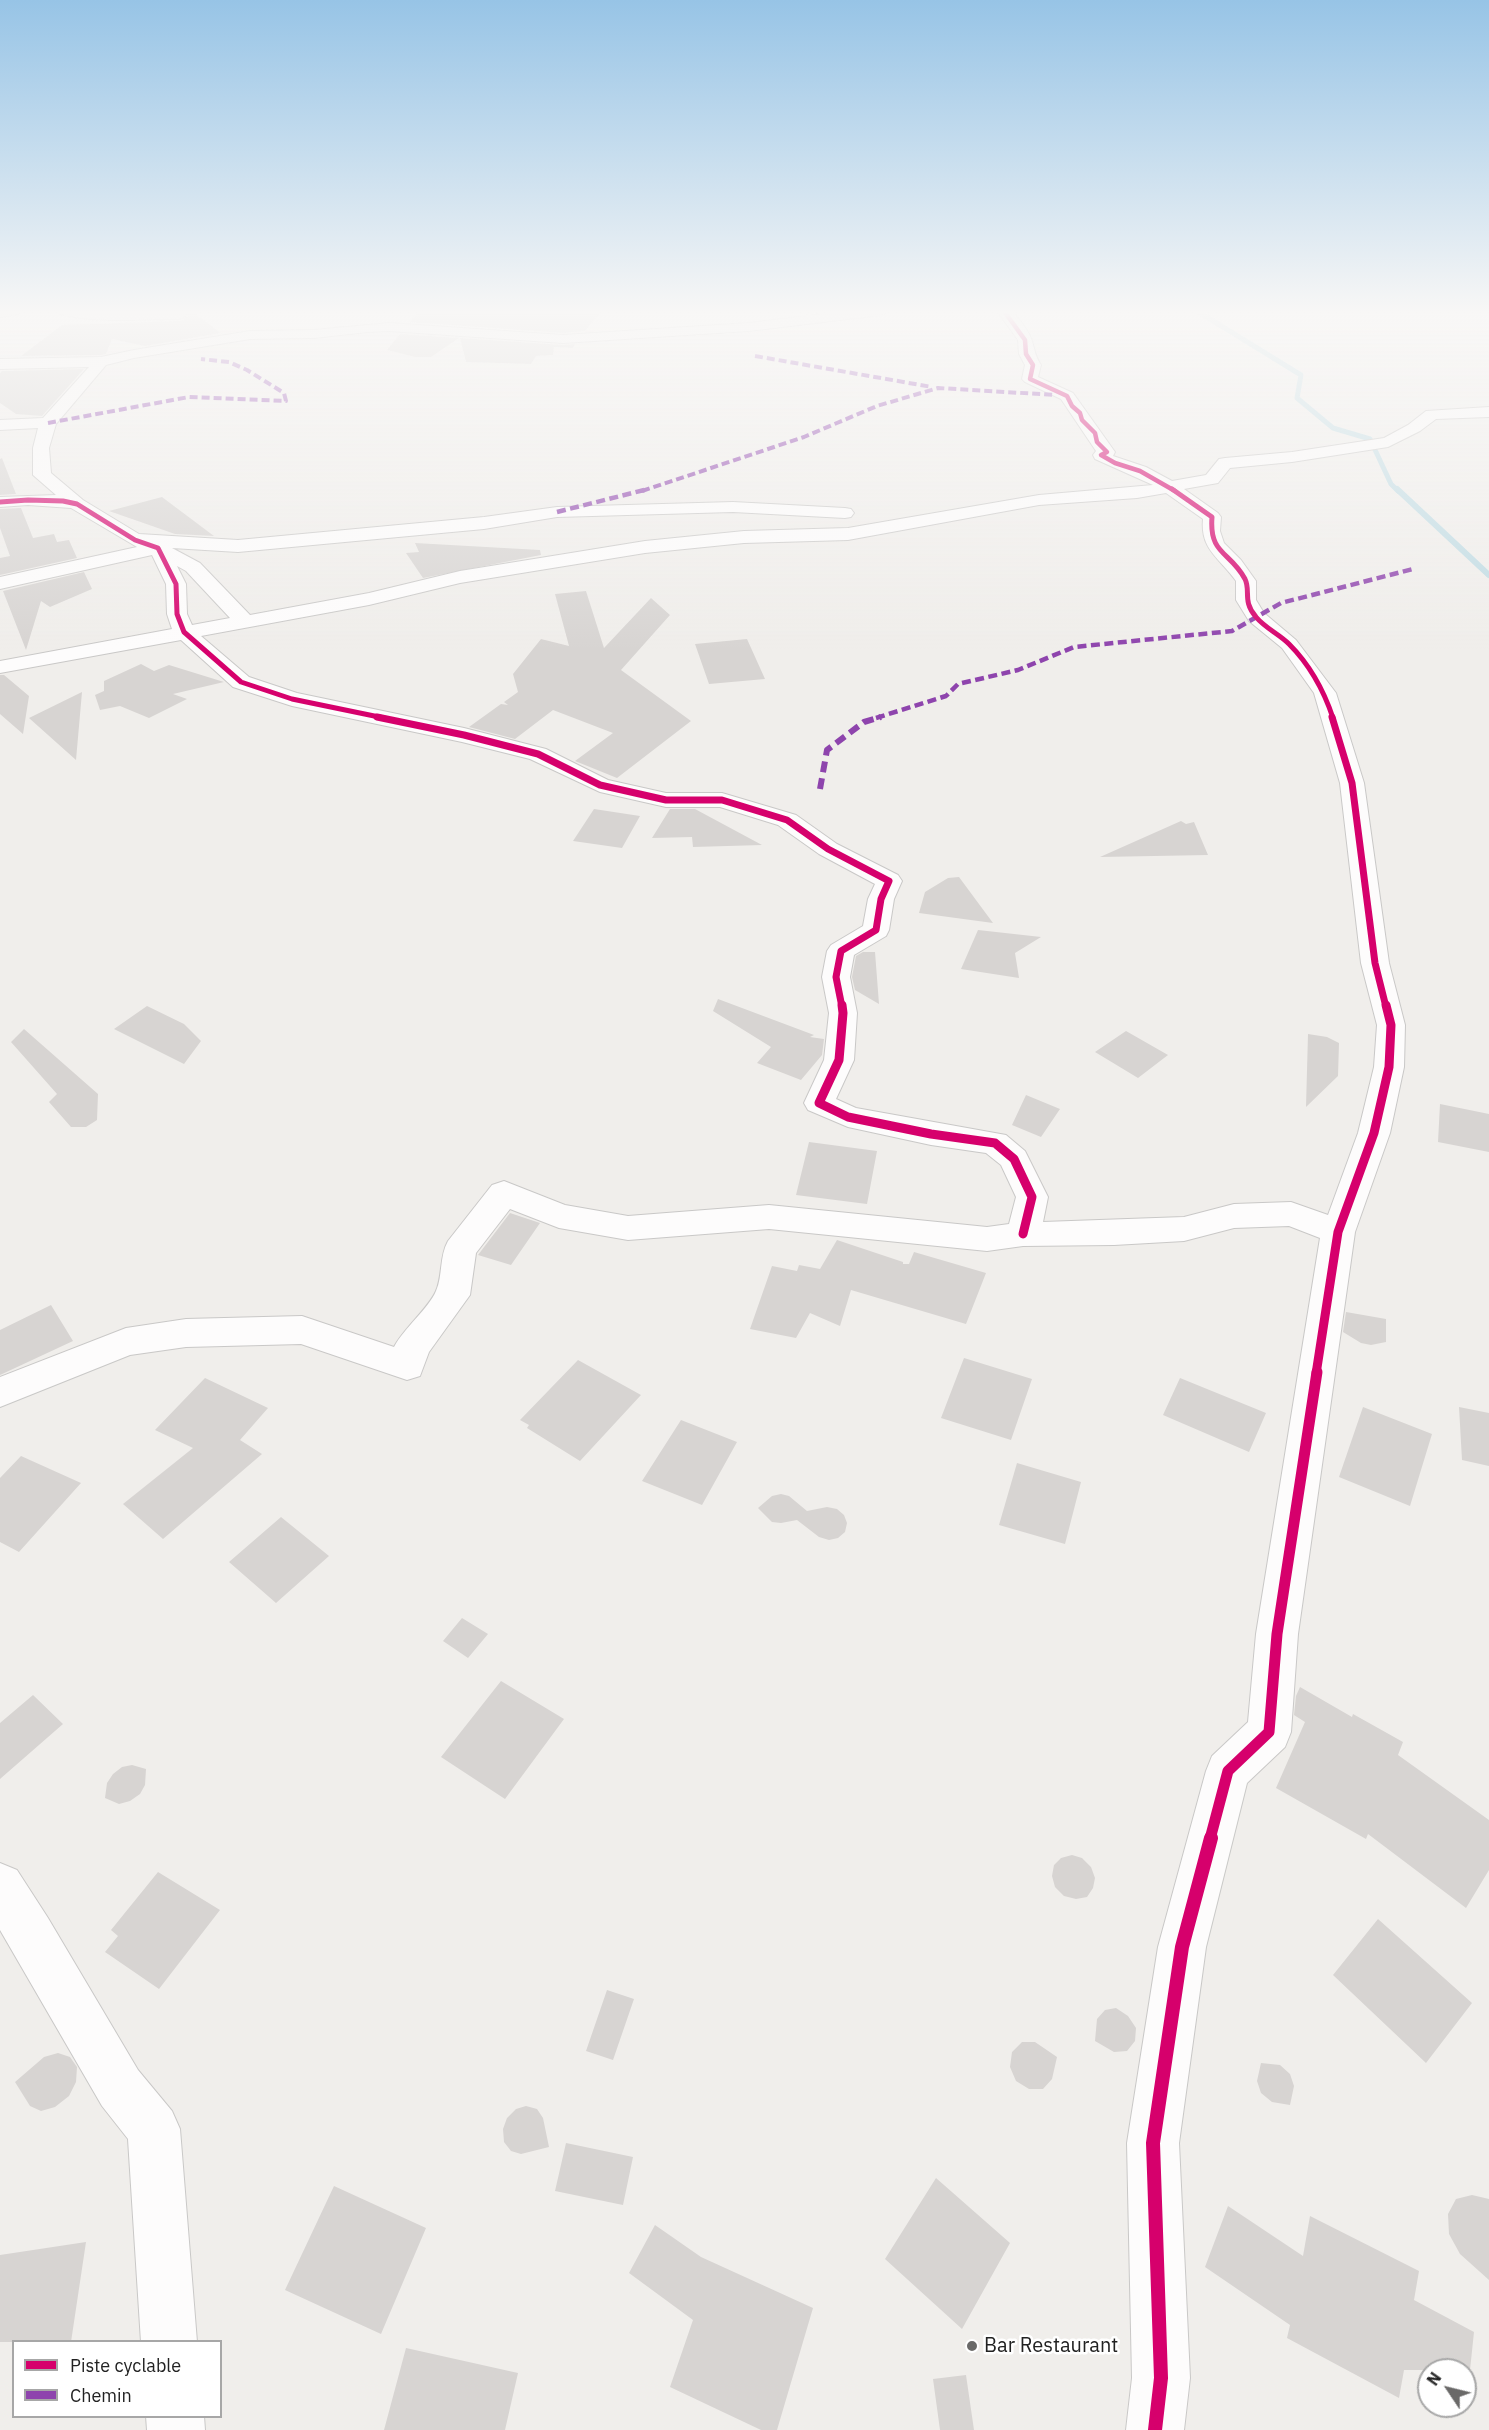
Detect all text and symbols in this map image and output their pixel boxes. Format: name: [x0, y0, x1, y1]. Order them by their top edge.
place label: Bar Restaurant: [984, 2334, 1118, 2358]
marker: Bar Restaurant: [965, 2339, 979, 2353]
legend: [12, 2340, 222, 2418]
text: Piste cyclable: [70, 2354, 181, 2377]
north arrow: [1417, 2358, 1477, 2418]
text: N: [1422, 2368, 1445, 2389]
text: Chemin: [70, 2384, 132, 2407]

